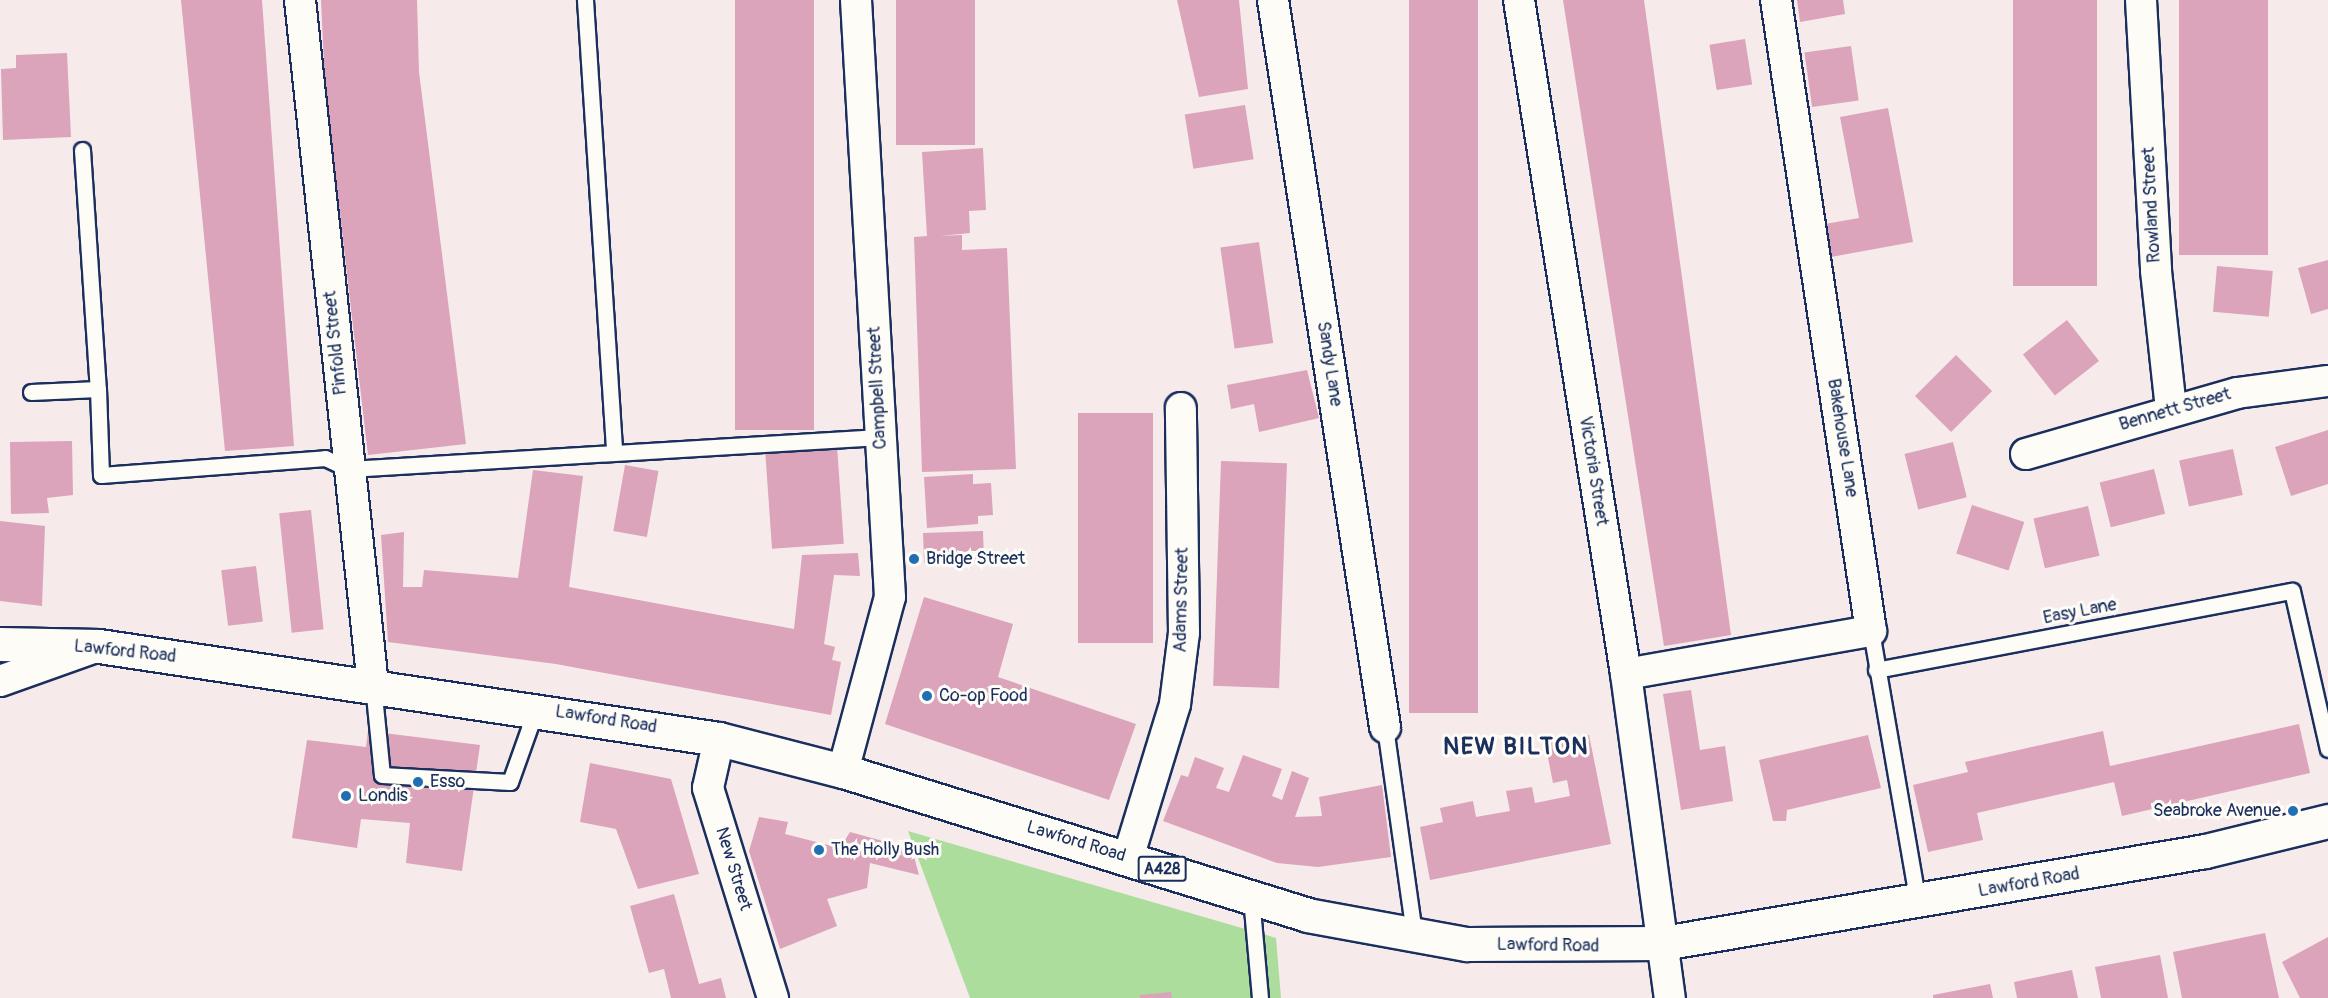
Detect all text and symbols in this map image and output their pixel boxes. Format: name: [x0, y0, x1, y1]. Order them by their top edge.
street label: Rowland Street: [2138, 147, 2166, 263]
street label: Pinfold Street: [320, 290, 352, 396]
street label: Sandy Lane: [1312, 320, 1346, 408]
street label: Campbell Street: [864, 326, 892, 450]
street label: Bakehouse Lane: [1822, 377, 1862, 499]
street label: Bennett Street: [2117, 384, 2233, 436]
street label: Victoria Street: [1574, 415, 1612, 527]
street label: Adams Street: [1170, 547, 1194, 653]
place label: Bridge Street: [926, 548, 1025, 570]
marker: Bridge Street: [907, 552, 921, 566]
street label: Easy Lane: [2041, 594, 2119, 630]
street label: Lawford Road: [73, 636, 177, 668]
place label: Co-op Food: [939, 685, 1028, 707]
marker: Co-op Food: [920, 689, 934, 703]
street label: Lawford Road: [554, 701, 658, 739]
district label: NEW BILTON: [1443, 733, 1589, 761]
place label: Esso: [430, 771, 465, 793]
marker: Esso: [411, 775, 425, 789]
place label: Londis: [358, 785, 408, 807]
marker: Londis: [339, 789, 353, 803]
place label: Seabroke Avenue: [2153, 800, 2281, 822]
marker: Seabroke Avenue: [2286, 804, 2300, 818]
street label: Lawford Road: [1024, 817, 1128, 867]
street label: New Street: [710, 825, 756, 913]
place label: The Holly Bush: [831, 839, 939, 861]
marker: The Holly Bush: [812, 843, 826, 857]
road number: A428: [1136, 856, 1188, 882]
street label: Lawford Road: [1977, 863, 2081, 903]
street label: Lawford Road: [1497, 934, 1599, 958]

